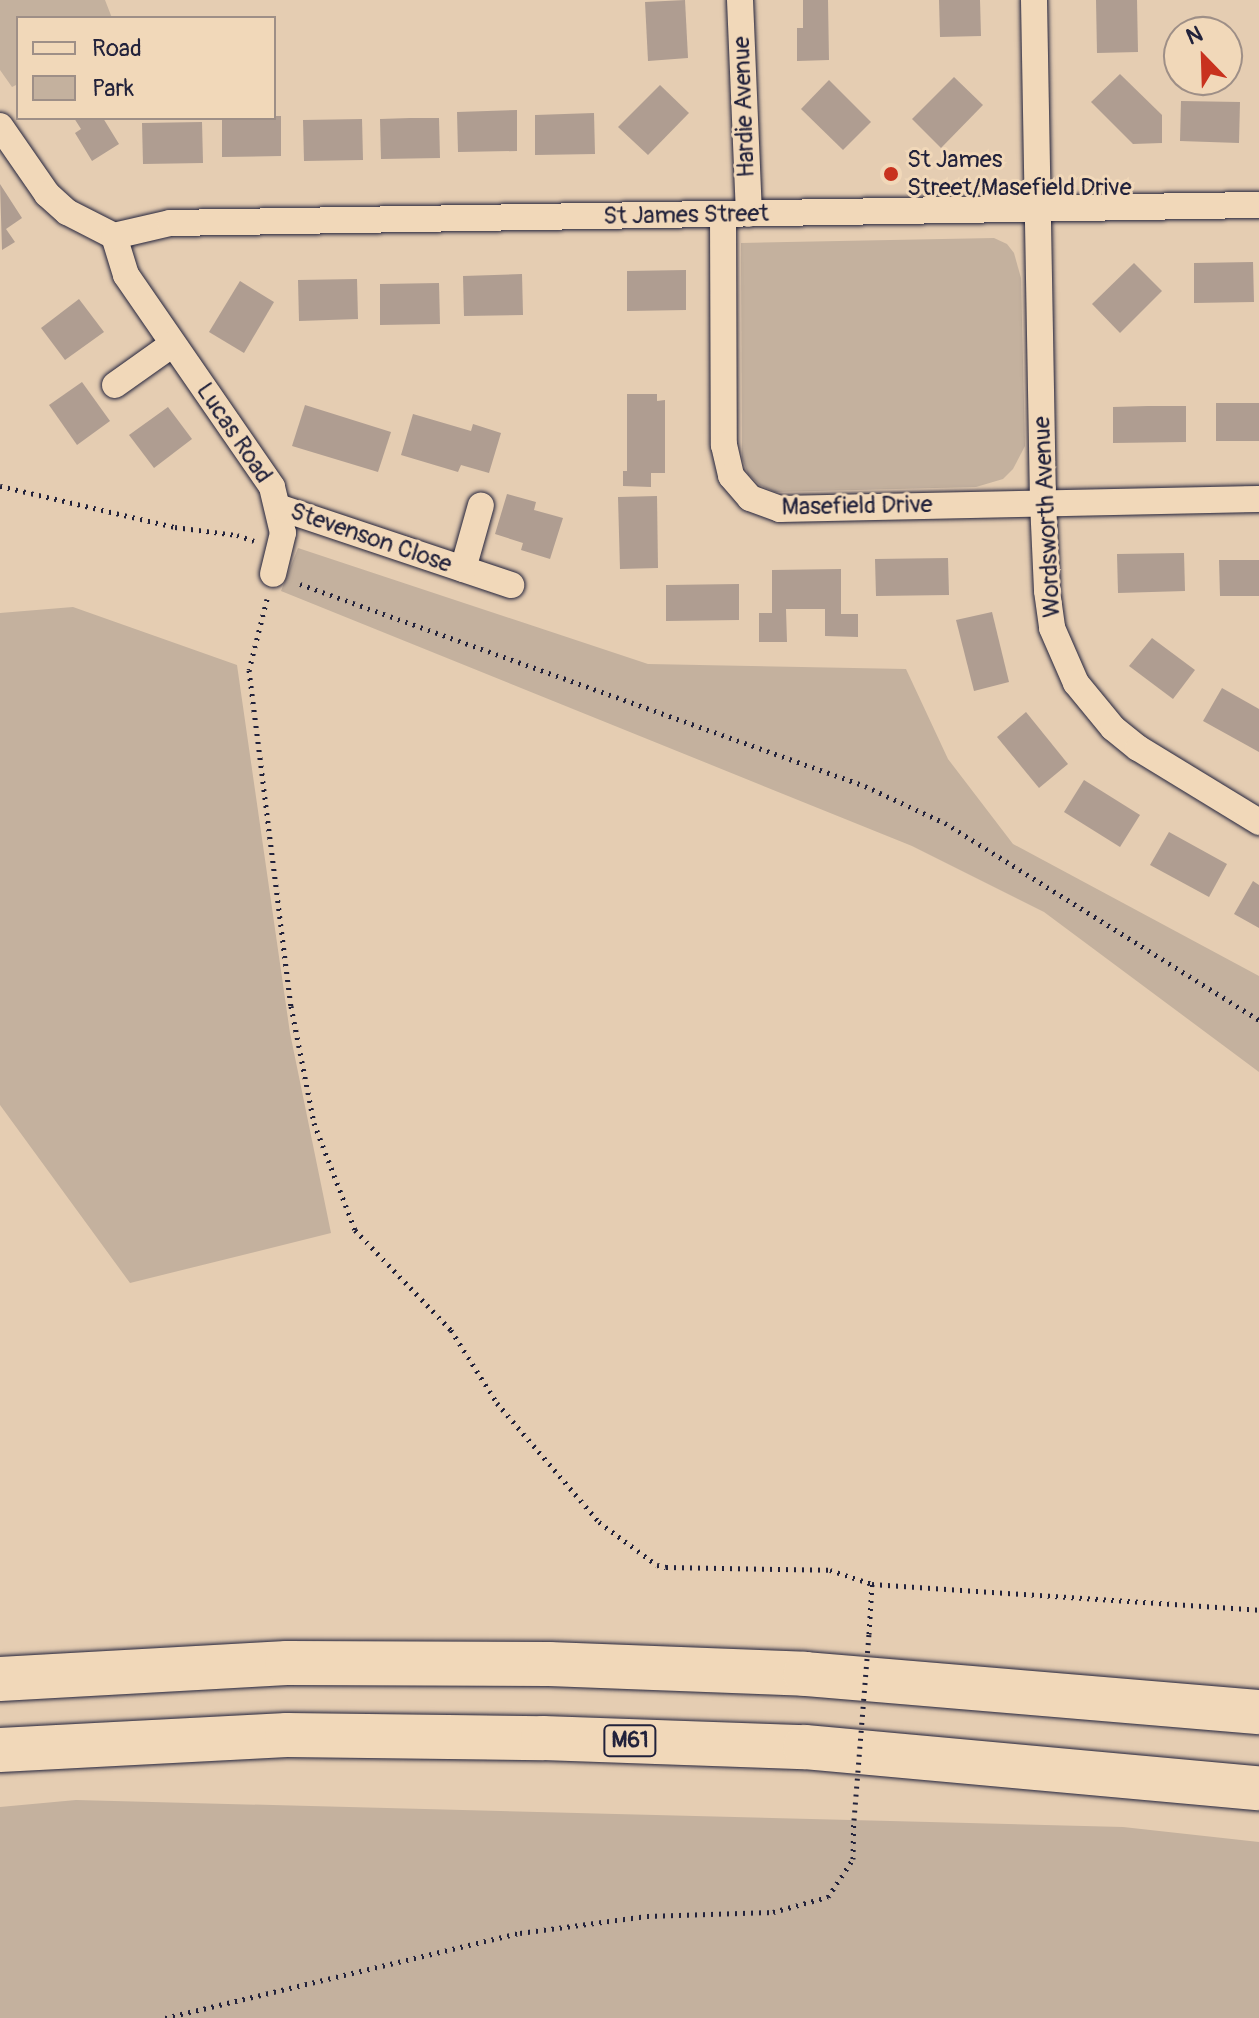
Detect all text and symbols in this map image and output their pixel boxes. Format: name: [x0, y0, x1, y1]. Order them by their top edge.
legend: [16, 16, 276, 120]
north arrow: [1163, 16, 1243, 96]
text: N: [1182, 20, 1207, 52]
text: Road: [92, 34, 142, 63]
street label: Hardie Avenue: [727, 36, 761, 178]
text: Park: [92, 74, 134, 103]
place label: St James Street/Masefield Drive: [907, 146, 1131, 202]
marker: St James Street/Masefield Drive: [882, 165, 900, 183]
street label: St James Street: [603, 199, 769, 231]
street label: Lucas Road: [190, 377, 278, 489]
street label: Wordsworth Avenue: [1027, 416, 1067, 618]
street label: Masefield Drive: [781, 490, 933, 522]
street label: Stevenson Close: [286, 497, 456, 579]
road number: M61: [602, 1723, 658, 1759]

